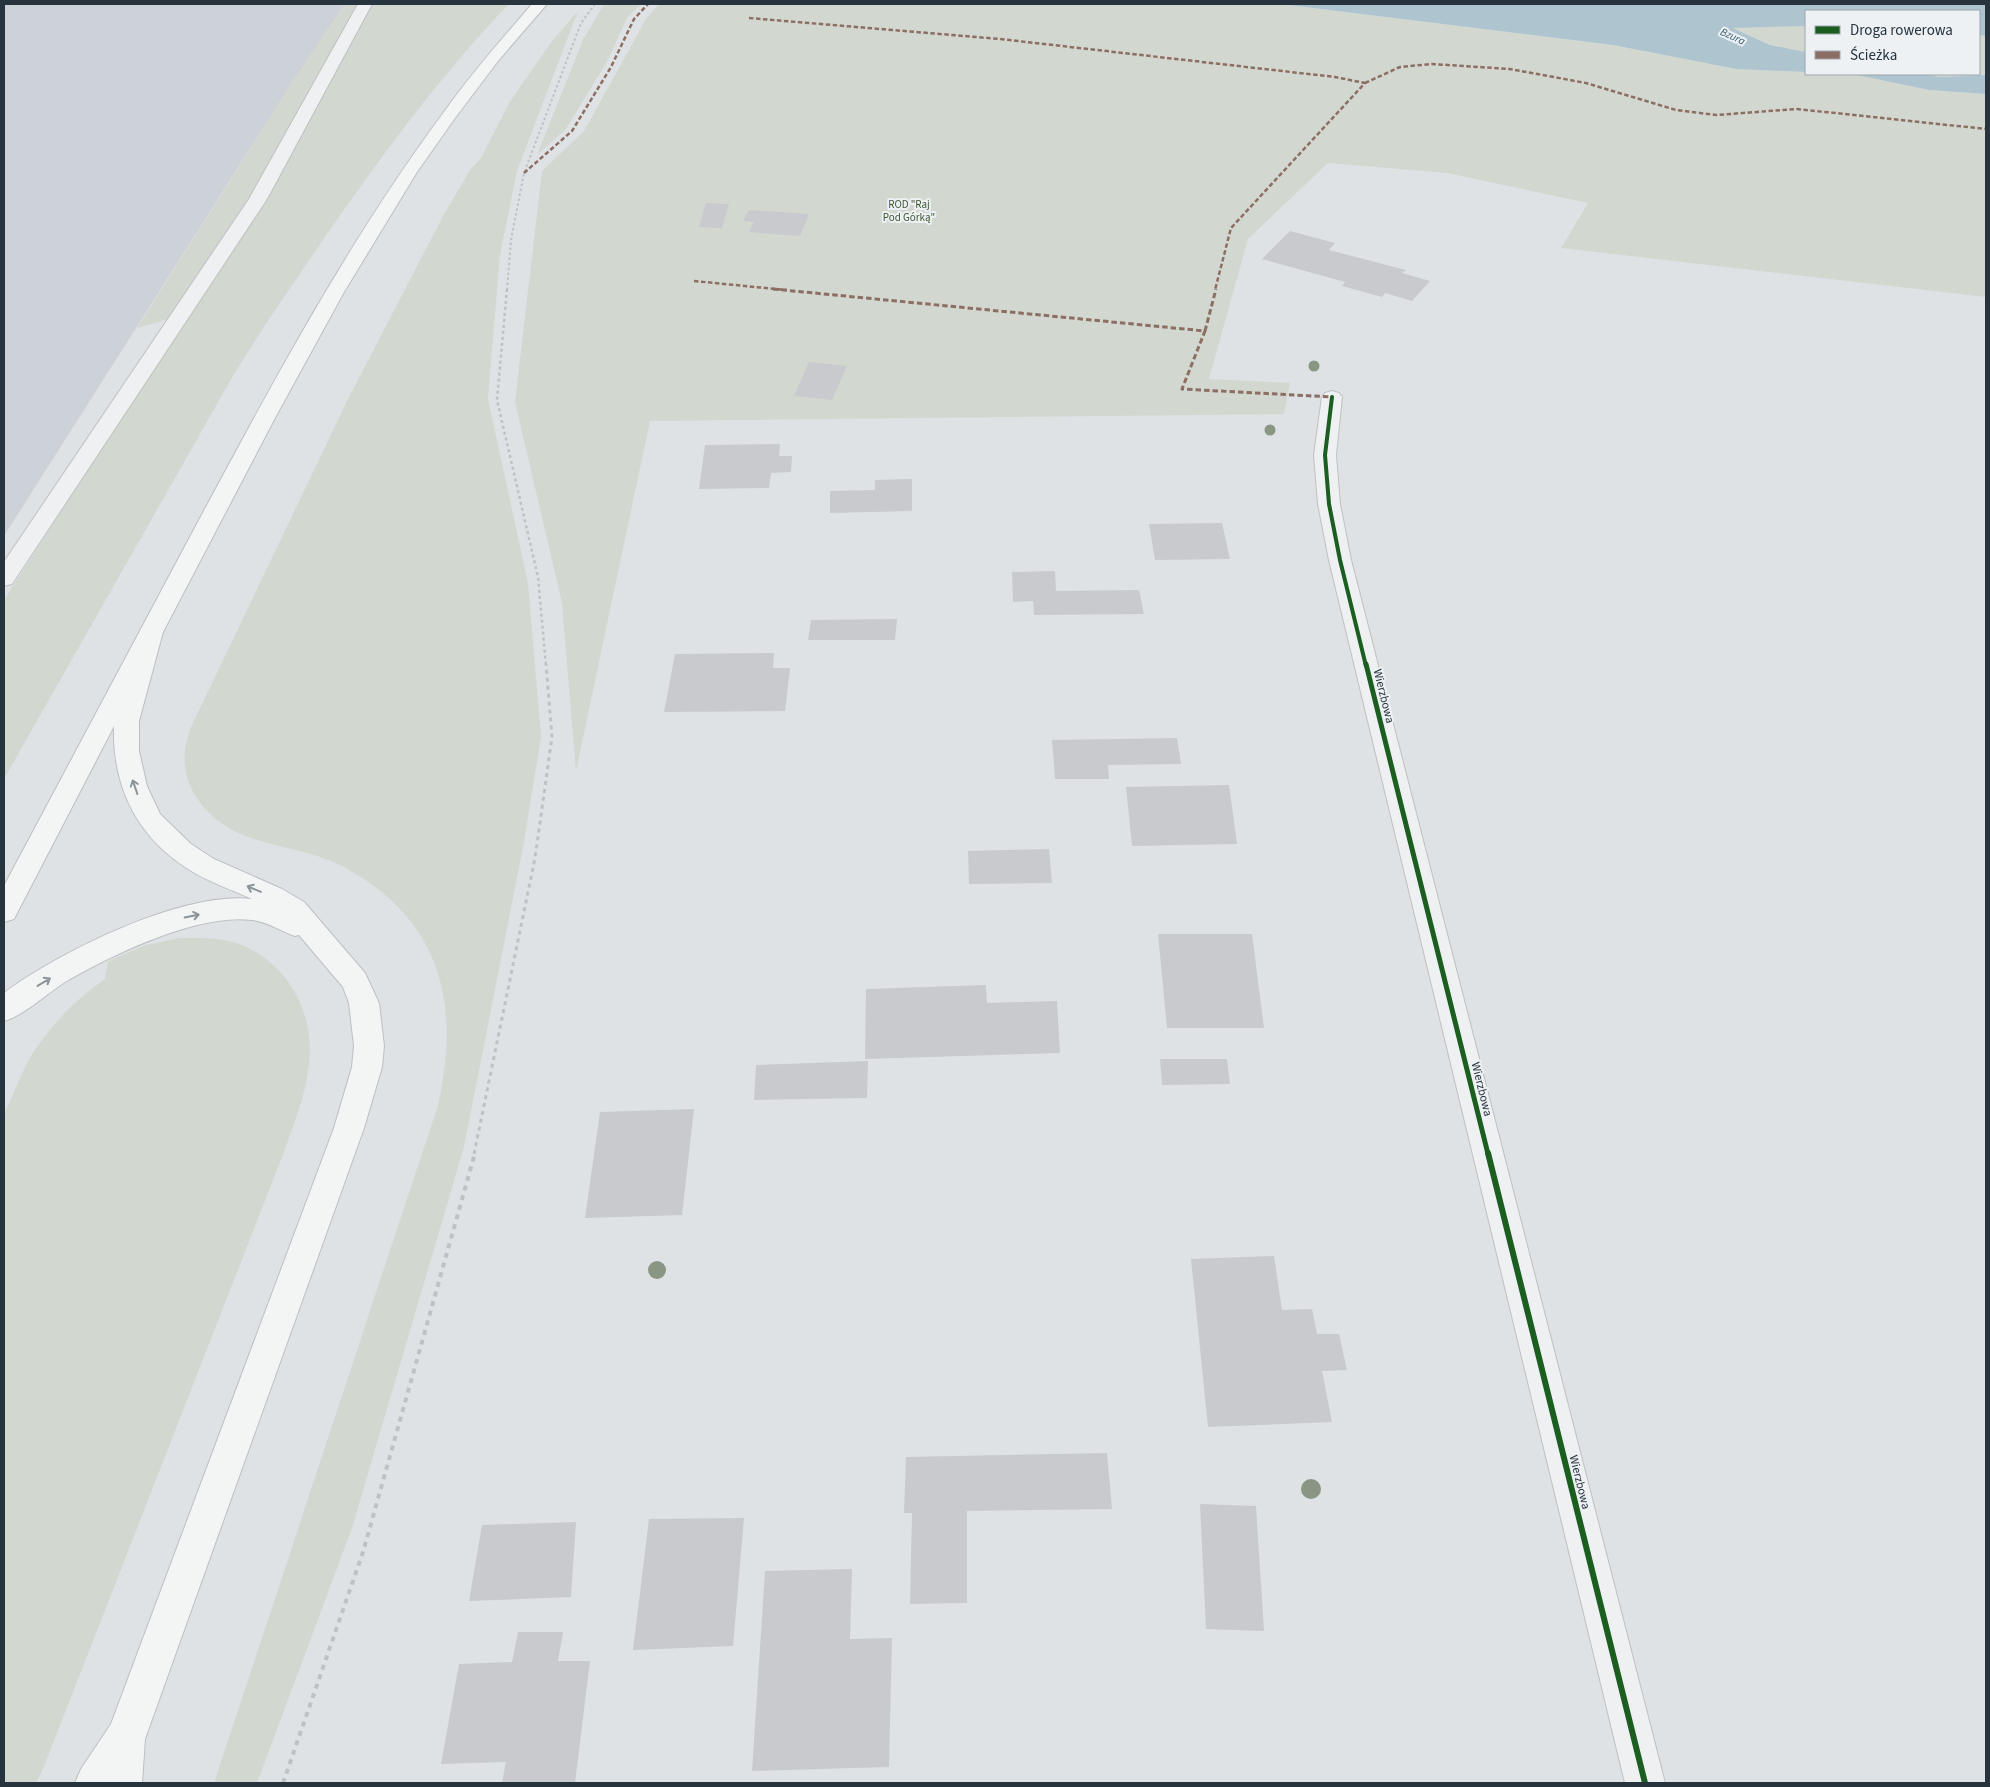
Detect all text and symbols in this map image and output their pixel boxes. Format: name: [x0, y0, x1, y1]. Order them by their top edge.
legend: [1805, 10, 1980, 75]
text: Droga rowerowa: [1850, 20, 1953, 41]
water label: Bzura: [1718, 24, 1748, 49]
text: Ścieżka: [1850, 45, 1897, 66]
park label: ROD "Raj Pod Górką": [883, 197, 935, 225]
street label: Wierzbowa: [1369, 667, 1398, 725]
one-way arrow: [130, 780, 139, 796]
one-way arrow: [247, 883, 262, 893]
one-way arrow: [184, 911, 200, 921]
one-way arrow: [37, 976, 51, 986]
street label: Wierzbowa: [1467, 1060, 1496, 1118]
street label: Wierzbowa: [1565, 1453, 1594, 1511]

